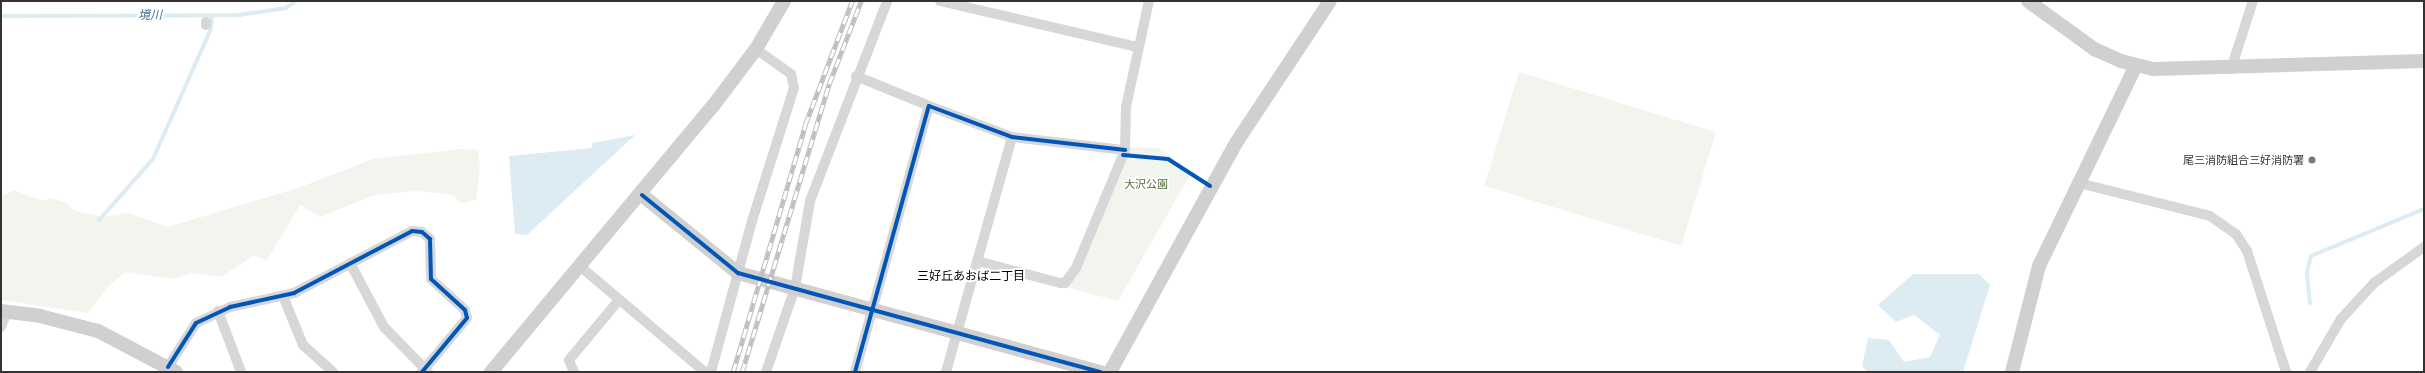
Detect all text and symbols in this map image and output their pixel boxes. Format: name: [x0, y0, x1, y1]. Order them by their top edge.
water label: 境川: [138, 8, 162, 22]
place label: 尾三消防組合三好消防署: [2183, 153, 2304, 167]
marker: 尾三消防組合三好消防署: [2307, 155, 2317, 165]
park label: 大沢公園: [1124, 177, 1168, 191]
district label: 三好丘あおば二丁目: [917, 269, 1025, 283]

